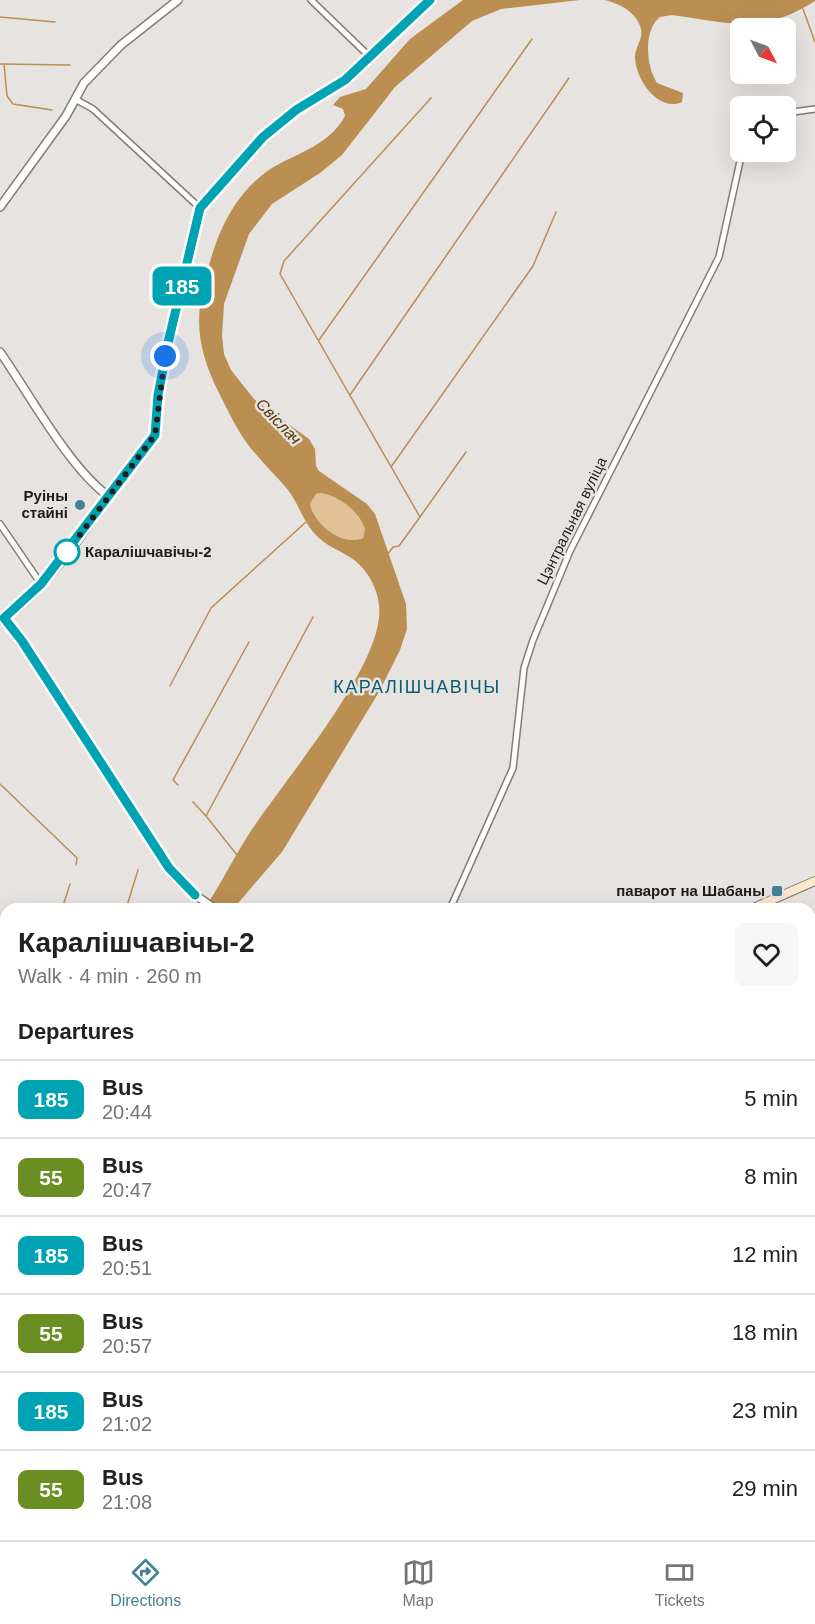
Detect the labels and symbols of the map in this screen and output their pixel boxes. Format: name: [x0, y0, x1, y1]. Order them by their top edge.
north arrow: [730, 18, 796, 84]
line badge: 185: [148, 266, 216, 306]
your location: [150, 341, 180, 371]
water label: Свіслач: [253, 395, 304, 448]
street label: Цэнтральная вуліца: [533, 454, 610, 587]
place label: Руіны стайні: [22, 487, 68, 521]
marker: Руіны стайні: [73, 498, 87, 512]
marker: Каралішчавічы-2: [54, 539, 80, 565]
place label: Каралішчавічы-2: [85, 543, 212, 560]
district label: КАРАЛІШЧАВІЧЫ: [333, 677, 501, 697]
place label: паварот на Шабаны: [616, 882, 765, 899]
marker: паварот на Шабаны: [770, 884, 784, 898]

